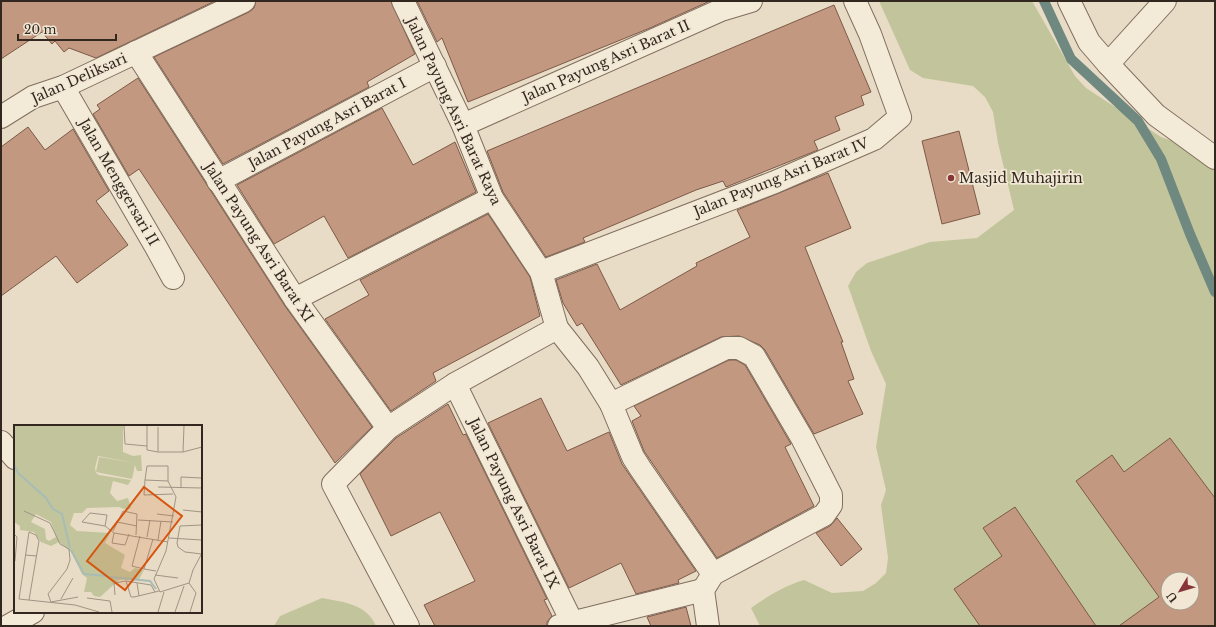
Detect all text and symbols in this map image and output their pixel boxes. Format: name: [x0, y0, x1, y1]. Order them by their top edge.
street label: Jalan Payung Asri Barat Raya: [402, 12, 506, 208]
scale bar: [18, 16, 116, 42]
street label: Jalan Payung Asri Barat II: [517, 16, 693, 107]
text: 20 m: [24, 22, 56, 37]
street label: Jalan Deliksari: [27, 49, 130, 108]
street label: Jalan Payung Asri Barat I: [243, 74, 409, 173]
street label: Jalan Menggersari II: [74, 113, 163, 249]
street label: Jalan Payung Asri Barat IV: [689, 133, 872, 221]
street label: Jalan Payung Asri Barat XI: [199, 157, 318, 326]
place label: Masjid Muhajirin: [959, 169, 1083, 187]
marker: Masjid Muhajirin: [946, 173, 956, 183]
street label: Jalan Payung Asri Barat IX: [464, 413, 563, 592]
inset map: [14, 425, 202, 613]
north arrow: [1160, 571, 1200, 611]
text: U: [1163, 589, 1181, 605]

